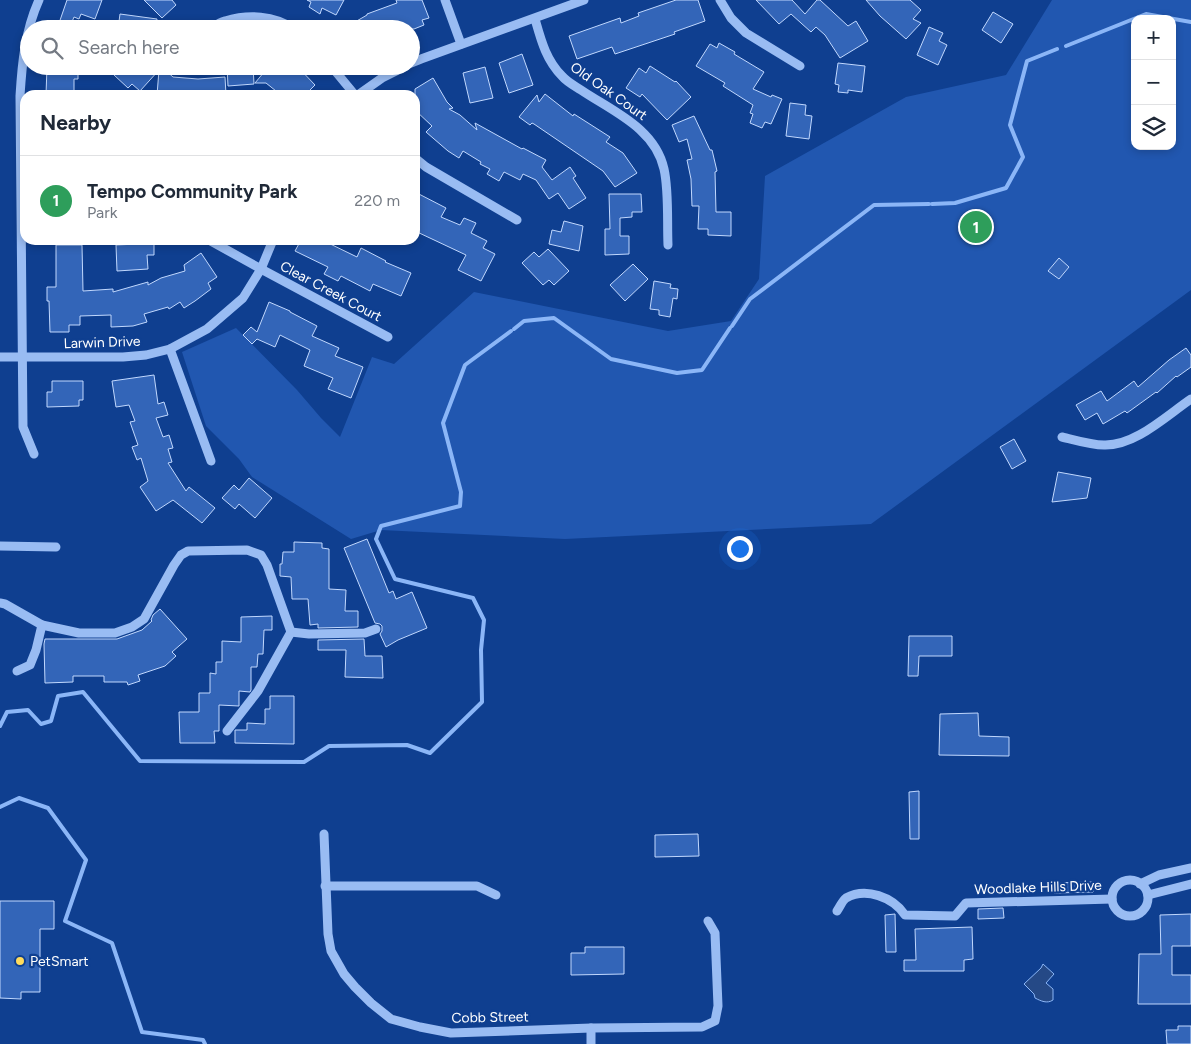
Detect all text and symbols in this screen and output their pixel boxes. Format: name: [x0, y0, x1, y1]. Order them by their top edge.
map controls: [1131, 15, 1176, 150]
button: +: [1131, 15, 1176, 60]
search box: [20, 20, 420, 75]
icon: search: [38, 34, 66, 62]
text: Search here: [78, 36, 180, 59]
street label: Old Oak Court: [567, 59, 650, 124]
button: −: [1131, 60, 1176, 105]
button: layers: [1131, 105, 1176, 150]
text: Nearby: [40, 110, 111, 135]
text: Tempo Community Park: [87, 180, 297, 203]
text: 1: [53, 191, 59, 210]
text: 220 m: [354, 191, 400, 210]
text: Park: [87, 203, 117, 222]
pin: 1: [960, 208, 992, 246]
street label: Clear Creek Court: [277, 258, 384, 325]
street label: Larwin Drive: [63, 333, 141, 352]
your location: [727, 536, 753, 562]
street label: Woodlake Hills Drive: [974, 877, 1102, 898]
place label: PetSmart: [30, 953, 89, 970]
marker: PetSmart: [14, 955, 26, 967]
street label: Cobb Street: [451, 1008, 529, 1027]

